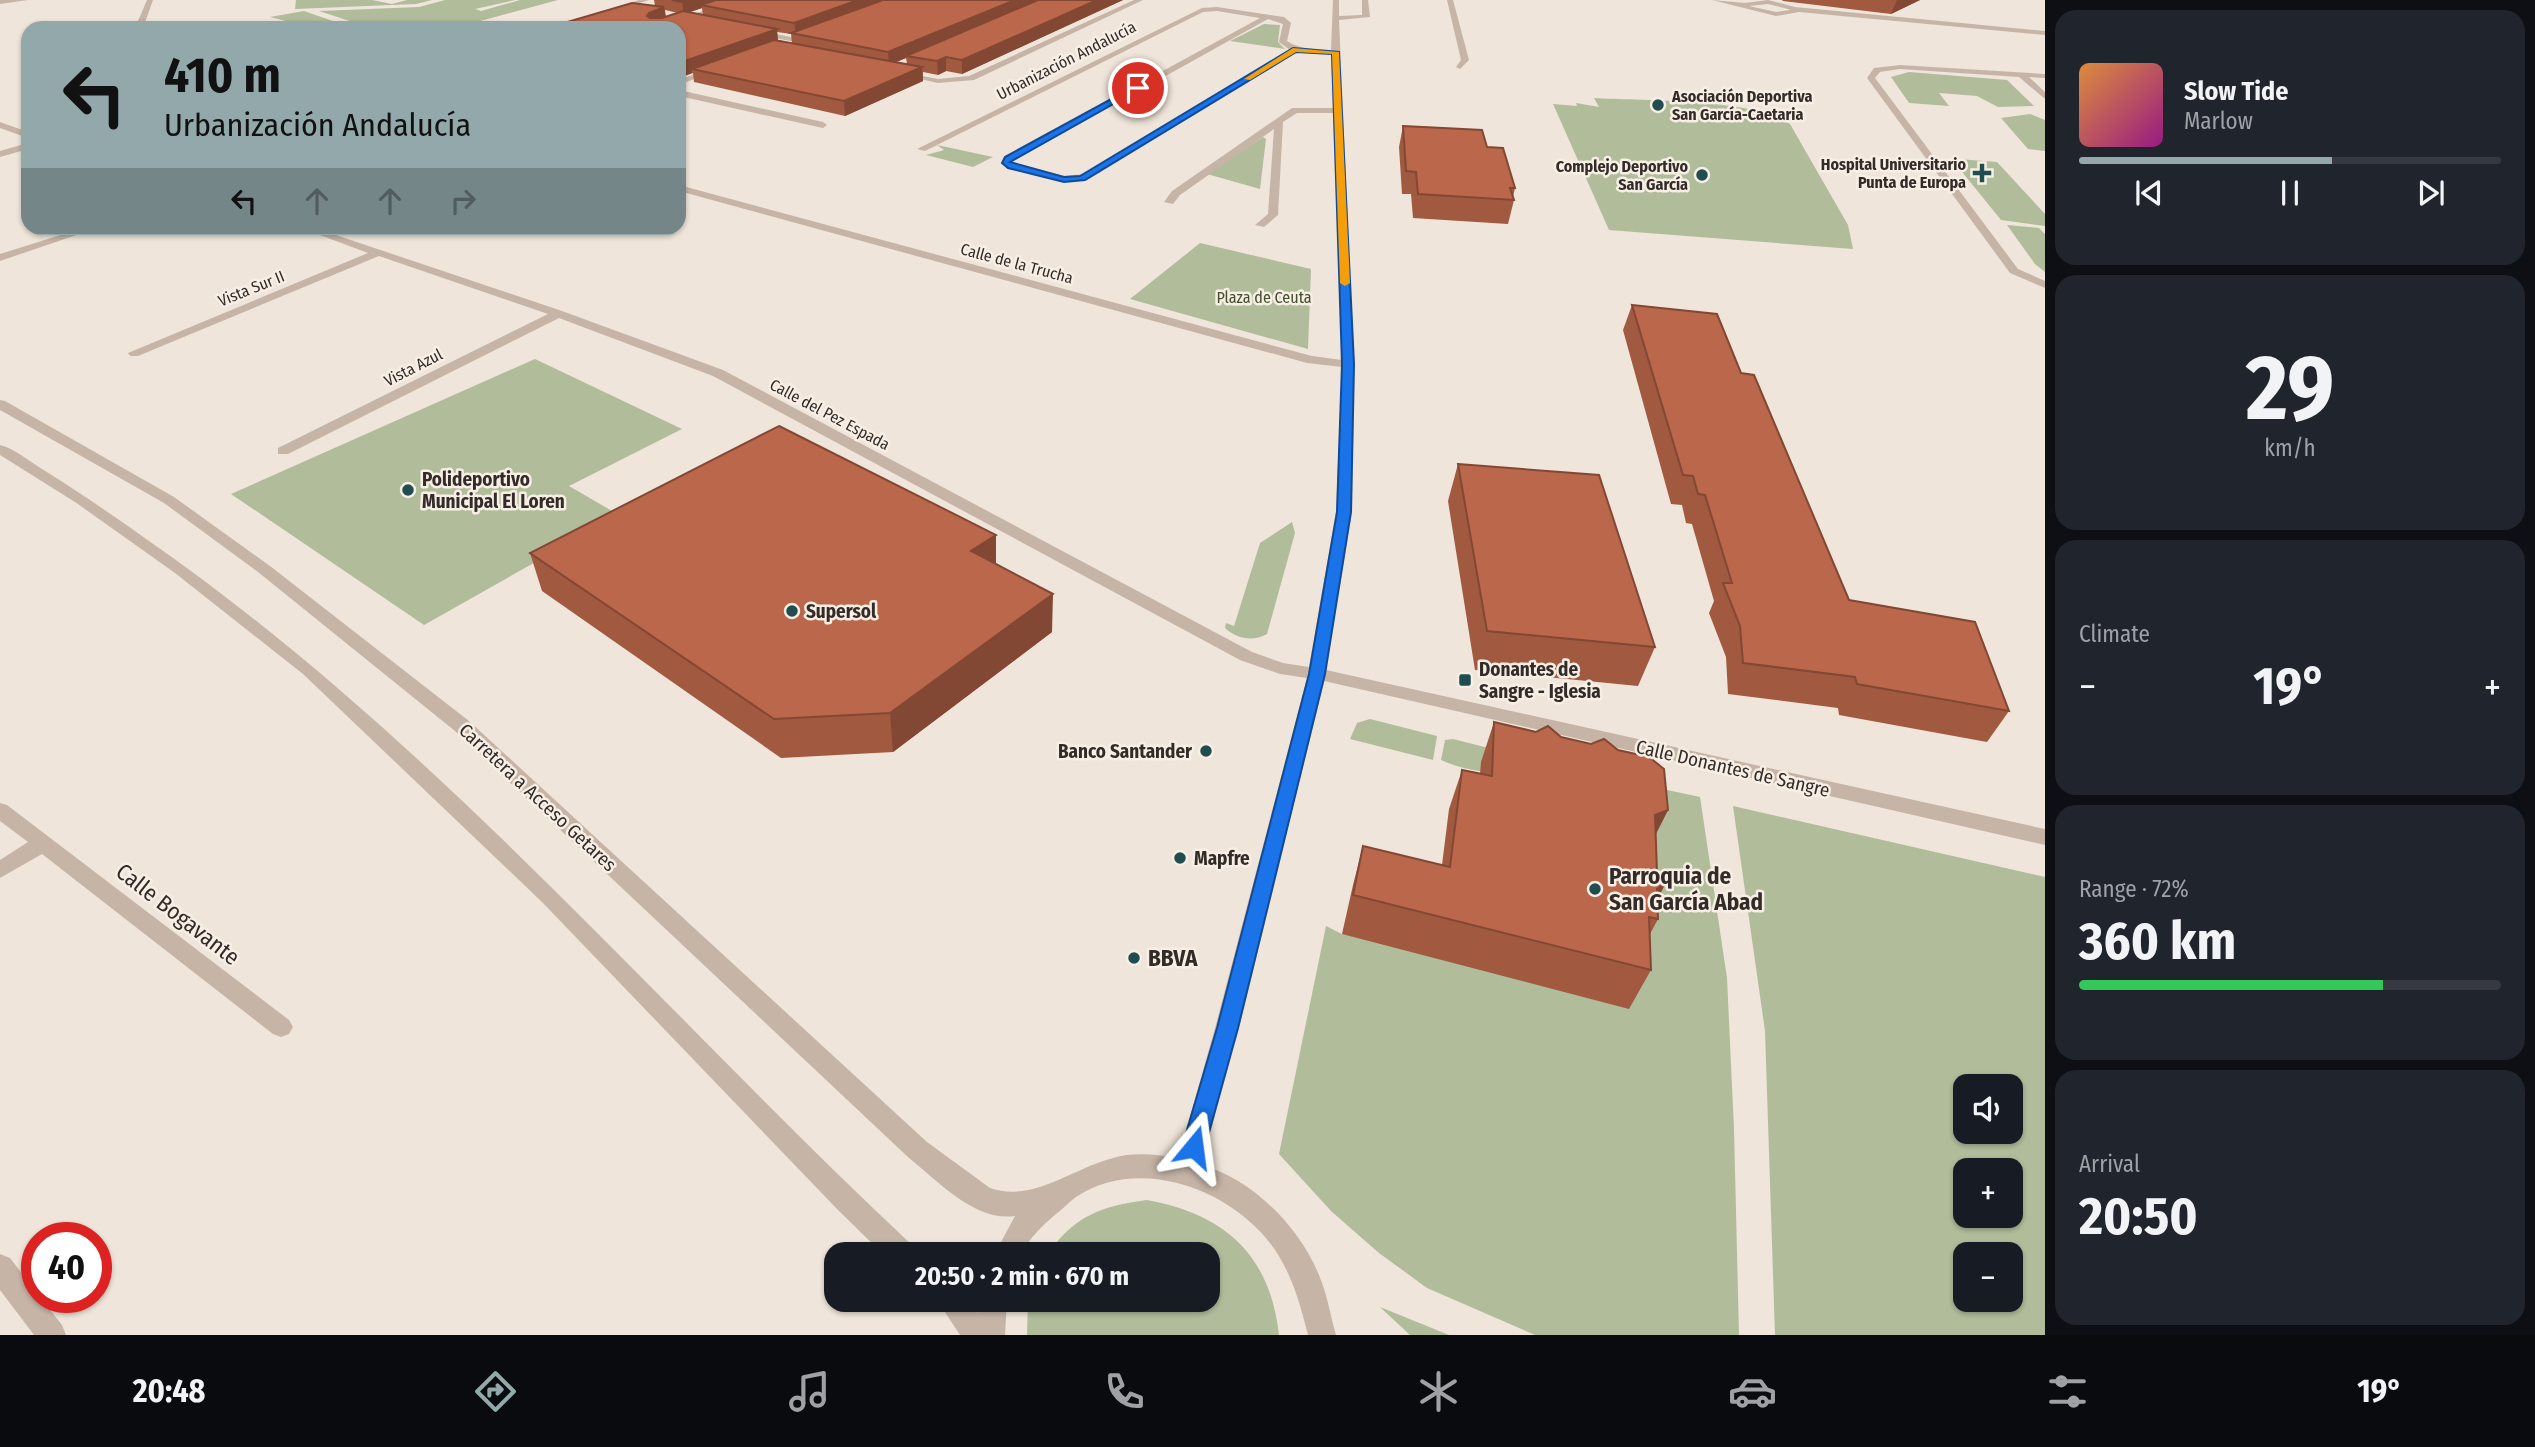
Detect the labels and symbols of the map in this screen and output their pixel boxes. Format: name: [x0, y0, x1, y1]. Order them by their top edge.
street label: Urbanización Andalucía: [994, 17, 1139, 104]
pin: [1108, 58, 1168, 118]
place label: Asociación Deportiva San García-Caetaria: [1671, 87, 1812, 124]
marker: Asociación Deportiva San García-Caetaria: [1650, 97, 1666, 113]
place label: Hospital Universitario Punta de Europa: [1821, 155, 1966, 192]
place label: Complejo Deportivo San García: [1556, 157, 1688, 194]
marker: Hospital Universitario Punta de Europa: [1972, 163, 1992, 183]
marker: Complejo Deportivo San García: [1694, 167, 1710, 183]
street label: Calle de la Trucha: [959, 239, 1075, 288]
street label: Vista Sur II: [215, 267, 287, 310]
park label: Plaza de Ceuta: [1216, 288, 1312, 307]
street label: Vista Azul: [381, 345, 446, 390]
street label: Calle del Pez Espada: [767, 375, 893, 454]
place label: Polideportivo Municipal El Loren: [422, 468, 565, 513]
marker: Polideportivo Municipal El Loren: [400, 482, 416, 498]
place label: Supersol: [806, 600, 877, 623]
marker: Supersol: [784, 603, 800, 619]
place label: Donantes de Sangre - Iglesia: [1479, 658, 1601, 703]
marker: Donantes de Sangre - Iglesia: [1457, 672, 1473, 688]
street label: Carretera a Acceso Getares: [454, 719, 621, 876]
street label: Calle Donantes de Sangre: [1634, 735, 1832, 802]
place label: Banco Santander: [1058, 740, 1193, 763]
marker: Banco Santander: [1198, 743, 1214, 759]
place label: Mapfre: [1194, 847, 1250, 870]
marker: Mapfre: [1172, 850, 1188, 866]
street label: Calle Bogavante: [111, 857, 245, 971]
place label: Parroquia de San García Abad: [1609, 862, 1763, 916]
marker: Parroquia de San García Abad: [1587, 881, 1603, 897]
place label: BBVA: [1148, 944, 1198, 972]
marker: BBVA: [1126, 950, 1142, 966]
position arrow: [1157, 1110, 1231, 1184]
speed limit sign: 40: [21, 1222, 112, 1313]

